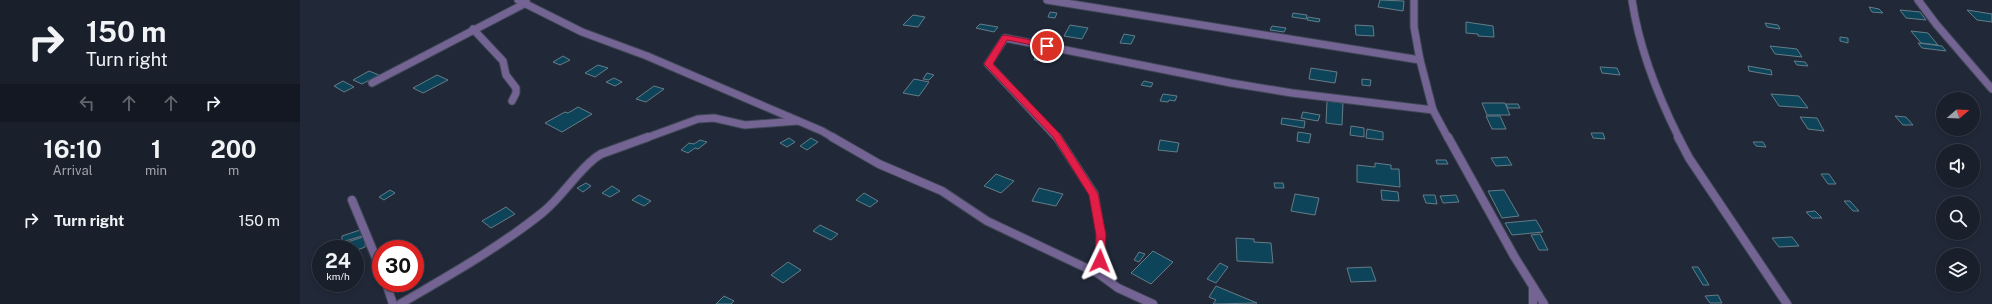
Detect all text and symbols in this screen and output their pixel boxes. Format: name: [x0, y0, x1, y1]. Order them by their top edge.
text: 150 m: [86, 15, 166, 48]
icon: right: [20, 16, 72, 68]
pin: [1030, 29, 1064, 63]
icon: arrive: [1036, 35, 1058, 57]
text: Turn right: [86, 49, 168, 70]
icon: left: [76, 92, 98, 114]
icon: ahead: [118, 92, 140, 114]
icon: ahead: [160, 92, 182, 114]
icon: right: [202, 92, 224, 114]
north arrow: [1936, 92, 1980, 136]
map controls: [1936, 92, 1980, 292]
text: 16:10: [43, 135, 102, 163]
text: 1: [151, 135, 161, 163]
text: 200: [210, 135, 257, 163]
button: sound: [1936, 144, 1980, 188]
text: Arrival: [52, 163, 93, 178]
text: min: [145, 163, 167, 178]
text: m: [228, 163, 239, 178]
button: search: [1936, 196, 1980, 240]
icon: right: [20, 209, 42, 231]
text: Turn right: [54, 212, 124, 229]
text: 150 m: [238, 212, 280, 229]
speed limit sign: 30: [372, 240, 424, 292]
position arrow: [1079, 240, 1121, 282]
button: layers: [1936, 248, 1980, 292]
text: 24: [325, 249, 351, 273]
text: km/h: [326, 270, 350, 282]

